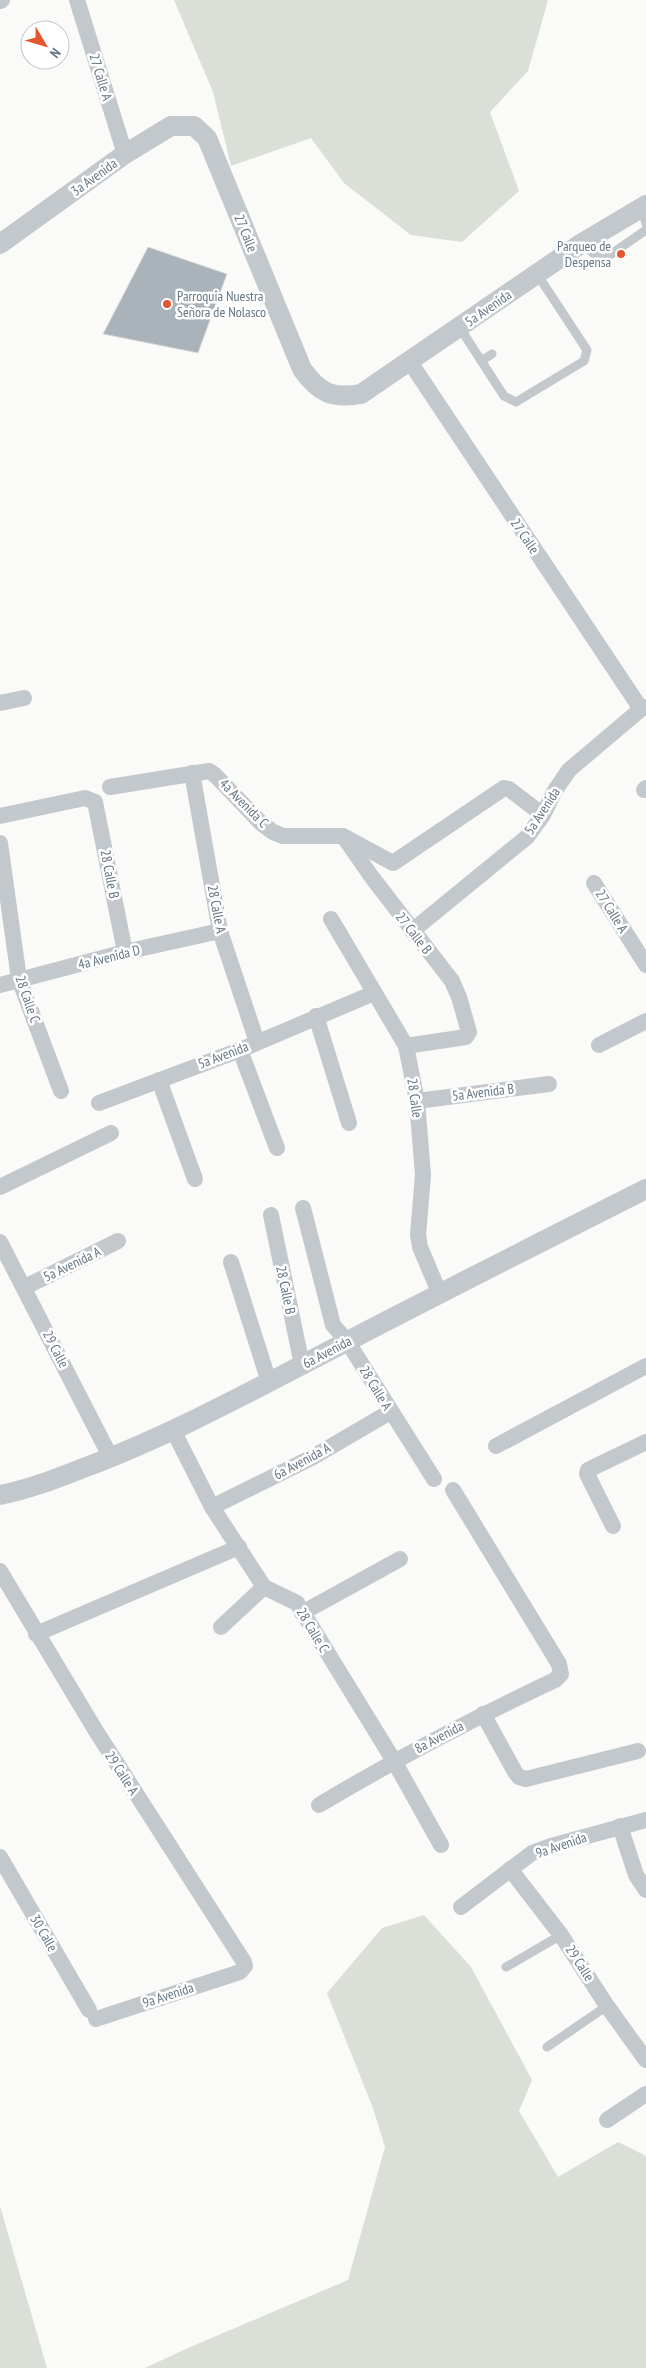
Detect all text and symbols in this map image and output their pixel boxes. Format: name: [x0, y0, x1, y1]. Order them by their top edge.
north arrow: [20, 20, 70, 70]
text: N: [46, 44, 65, 62]
street label: 27 Calle A: [85, 51, 117, 103]
street label: 3a Avenida: [67, 154, 121, 200]
street label: 27 Calle: [230, 211, 262, 255]
place label: Parqueo de Despensa: [557, 237, 611, 271]
marker: Parqueo de Despensa: [615, 248, 627, 260]
street label: 5a Avenida: [461, 285, 515, 331]
place label: Parroquia Nuestra Señora de Nolasco: [177, 287, 266, 321]
marker: Parroquia Nuestra Señora de Nolasco: [161, 298, 173, 310]
street label: 27 Calle: [507, 515, 544, 557]
street label: 4a Avenida C: [216, 775, 273, 832]
street label: 5a Avenida: [520, 784, 564, 838]
street label: 28 Calle B: [96, 848, 124, 900]
street label: 28 Calle A: [203, 883, 231, 935]
street label: 27 Calle A: [592, 886, 633, 937]
street label: 27 Calle B: [392, 908, 436, 958]
street label: 4a Avenida D: [76, 941, 142, 973]
street label: 28 Calle C: [11, 973, 45, 1026]
street label: 5a Avenida: [195, 1037, 251, 1073]
street label: 28 Calle: [403, 1077, 427, 1119]
street label: 5a Avenida B: [451, 1079, 515, 1105]
street label: 5a Avenida A: [40, 1242, 104, 1286]
street label: 28 Calle B: [272, 1264, 300, 1316]
street label: 29 Calle: [39, 1327, 73, 1371]
street label: 6a Avenida: [299, 1332, 355, 1372]
street label: 28 Calle A: [356, 1362, 397, 1414]
street label: 6a Avenida A: [270, 1438, 334, 1483]
street label: 28 Calle C: [293, 1604, 334, 1656]
street label: 8a Avenida: [411, 1717, 467, 1757]
street label: 29 Calle A: [101, 1748, 143, 1799]
street label: 9a Avenida: [533, 1828, 589, 1862]
street label: 30 Calle: [26, 1911, 62, 1955]
street label: 29 Calle: [562, 1941, 598, 1985]
street label: 9a Avenida: [140, 1978, 196, 2012]

